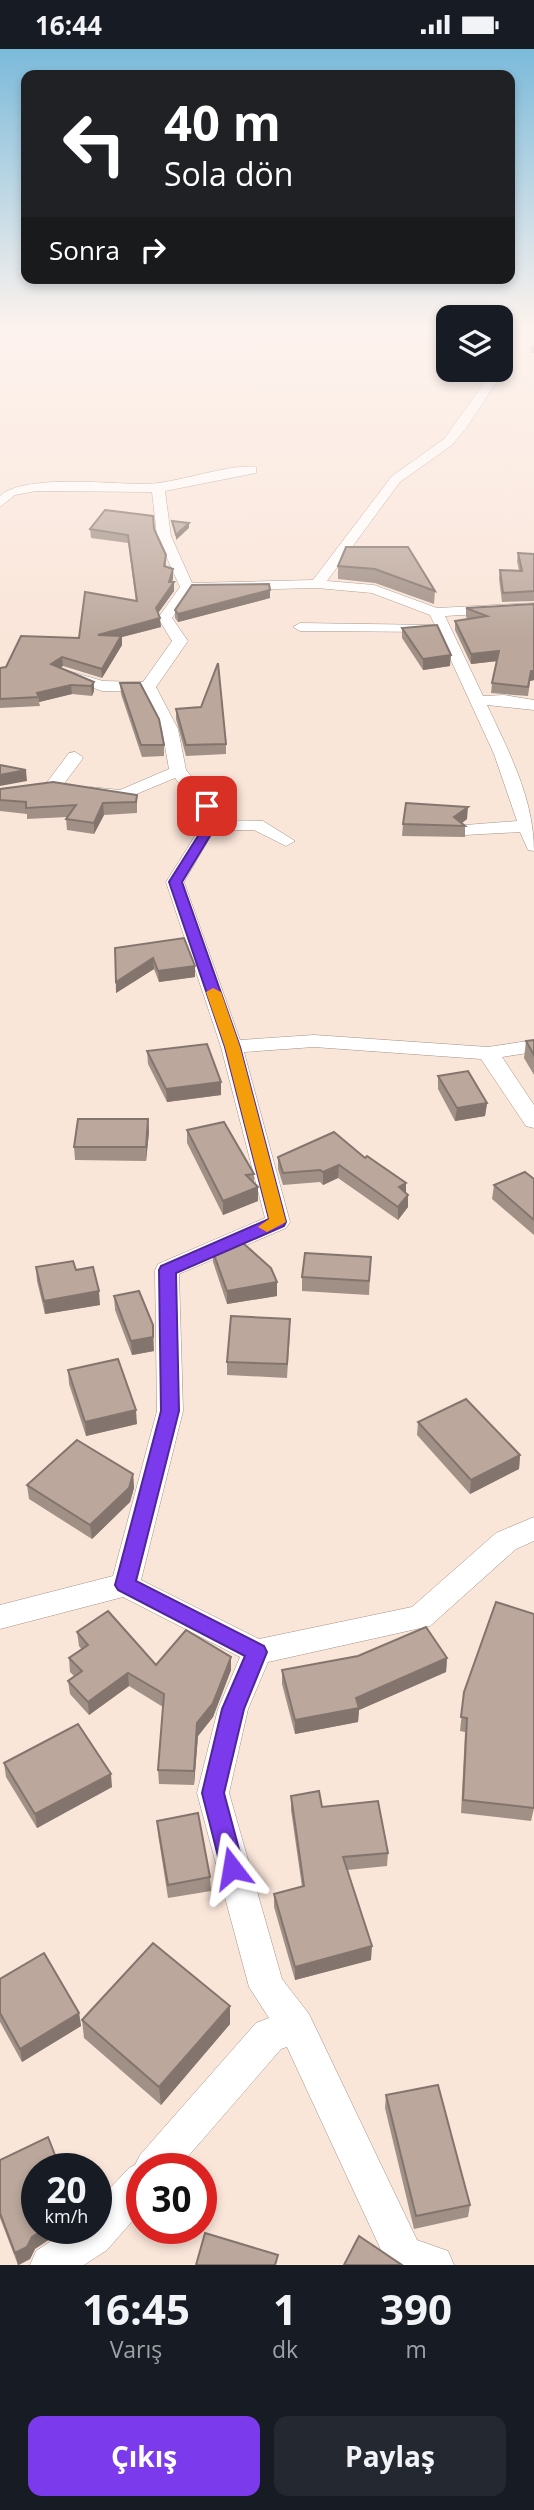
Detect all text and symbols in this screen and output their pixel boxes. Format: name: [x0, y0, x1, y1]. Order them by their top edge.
text: 16:44: [35, 7, 102, 43]
text: 40 m: [164, 89, 281, 155]
icon: left: [49, 98, 140, 189]
text: Sola dön: [164, 152, 293, 195]
icon: right: [134, 231, 172, 269]
text: Sonra: [49, 232, 120, 268]
map controls: [436, 305, 513, 382]
button: layers: [436, 305, 513, 382]
pin: [177, 776, 237, 836]
icon: arrive: [188, 787, 226, 825]
position arrow: [195, 1831, 269, 1905]
speed limit sign: 30: [126, 2153, 217, 2244]
text: 20: [46, 2166, 87, 2213]
text: km/h: [45, 2204, 88, 2228]
text: 16:45: [82, 2280, 190, 2337]
text: 1: [273, 2280, 297, 2337]
text: 390: [380, 2280, 452, 2337]
text: Varış: [110, 2333, 162, 2365]
text: dk: [272, 2333, 298, 2365]
text: m: [405, 2333, 427, 2365]
button: Çıkış: [28, 2416, 260, 2496]
button: Paylaş: [274, 2416, 506, 2496]

